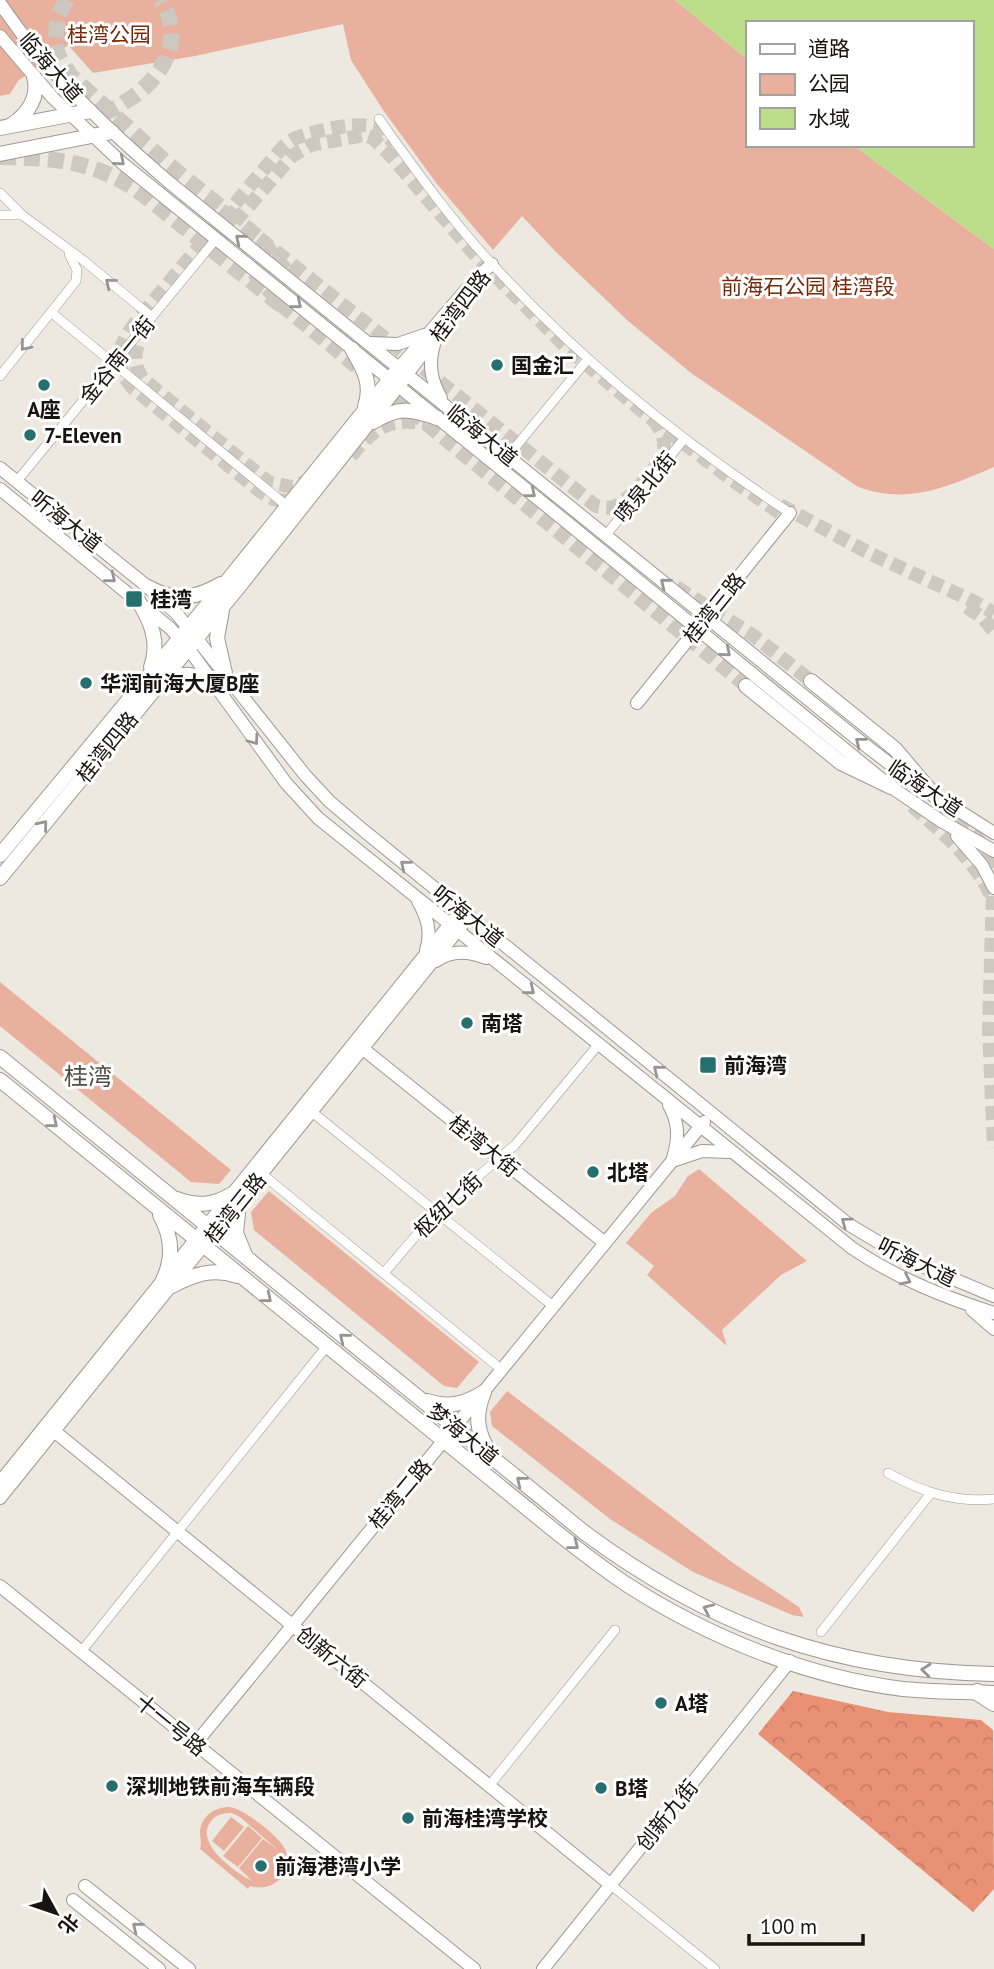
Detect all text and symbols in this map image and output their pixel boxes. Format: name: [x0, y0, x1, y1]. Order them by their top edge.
park label: 桂湾公园: [67, 21, 151, 48]
legend: [746, 21, 973, 147]
street label: 临海大道: [13, 26, 89, 108]
text: 道路: [808, 35, 850, 62]
text: 公园: [808, 70, 850, 97]
text: 水域: [808, 105, 850, 132]
one-way arrow: [111, 153, 124, 165]
one-way arrow: [236, 235, 249, 247]
street label: 桂湾四路: [424, 264, 496, 348]
park label: 前海石公园 桂湾段: [721, 273, 895, 300]
one-way arrow: [105, 278, 117, 291]
one-way arrow: [288, 296, 301, 308]
street label: 金谷南一街: [73, 311, 161, 409]
one-way arrow: [21, 338, 34, 350]
place label: 国金汇: [511, 352, 574, 379]
marker: 国金汇: [489, 357, 505, 373]
marker: A座: [36, 377, 52, 393]
place label: A座: [27, 396, 61, 423]
street label: 临海大道: [441, 398, 523, 472]
place label: 7-Eleven: [44, 422, 122, 449]
marker: 7-Eleven: [22, 427, 38, 443]
street label: 喷泉北街: [608, 446, 682, 528]
street label: 听海大道: [25, 484, 107, 558]
one-way arrow: [523, 485, 536, 497]
street label: 桂湾三路: [677, 567, 751, 649]
one-way arrow: [103, 569, 115, 582]
one-way arrow: [660, 578, 672, 591]
place label: 桂湾: [150, 586, 192, 613]
marker: 桂湾: [124, 589, 144, 609]
one-way arrow: [718, 644, 731, 656]
place label: 华润前海大厦B座: [100, 670, 259, 697]
marker: 华润前海大厦B座: [78, 675, 94, 691]
street label: 桂湾四路: [70, 706, 144, 788]
one-way arrow: [246, 732, 258, 745]
one-way arrow: [856, 737, 868, 750]
street label: 临海大道: [883, 753, 967, 823]
one-way arrow: [35, 821, 47, 834]
one-way arrow: [401, 861, 414, 873]
street label: 听海大道: [427, 879, 509, 953]
one-way arrow: [523, 982, 535, 995]
place label: 南塔: [481, 1010, 523, 1037]
marker: 南塔: [459, 1015, 475, 1031]
place label: 前海湾: [724, 1052, 787, 1079]
marker: 前海湾: [698, 1055, 718, 1075]
district label: 桂湾: [64, 1061, 112, 1092]
one-way arrow: [653, 1066, 666, 1078]
street label: 桂湾大街: [443, 1109, 525, 1183]
one-way arrow: [45, 1115, 58, 1128]
place label: 北塔: [607, 1159, 649, 1186]
marker: 北塔: [585, 1164, 601, 1180]
street label: 枢纽七街: [408, 1166, 488, 1244]
street label: 桂湾三路: [198, 1167, 272, 1249]
one-way arrow: [841, 1217, 854, 1230]
street label: 听海大道: [873, 1231, 961, 1293]
one-way arrow: [899, 1271, 911, 1285]
one-way arrow: [260, 1290, 272, 1303]
one-way arrow: [340, 1333, 352, 1346]
street label: 梦海大道: [422, 1397, 504, 1471]
street label: 桂湾二路: [363, 1453, 437, 1535]
one-way arrow: [516, 1477, 529, 1489]
one-way arrow: [566, 1537, 578, 1550]
one-way arrow: [703, 1604, 715, 1618]
street label: 创新六街: [291, 1620, 373, 1694]
one-way arrow: [920, 1663, 932, 1678]
street label: 十一号路: [130, 1688, 212, 1762]
place label: A塔: [675, 1690, 709, 1717]
marker: A塔: [653, 1695, 669, 1711]
place label: 深圳地铁前海车辆段: [126, 1773, 315, 1800]
street label: 创新九街: [630, 1774, 704, 1856]
place label: B塔: [615, 1775, 648, 1802]
marker: 深圳地铁前海车辆段: [104, 1778, 120, 1794]
marker: B塔: [593, 1780, 609, 1796]
place label: 前海桂湾学校: [422, 1805, 548, 1832]
marker: 前海桂湾学校: [400, 1810, 416, 1826]
place label: 前海港湾小学: [275, 1853, 401, 1880]
marker: 前海港湾小学: [253, 1858, 269, 1874]
north arrow: [21, 1878, 91, 1948]
scale bar: [749, 1902, 863, 1946]
text: 北: [54, 1909, 84, 1939]
text: 100 m: [760, 1913, 817, 1940]
one-way arrow: [132, 1923, 145, 1936]

